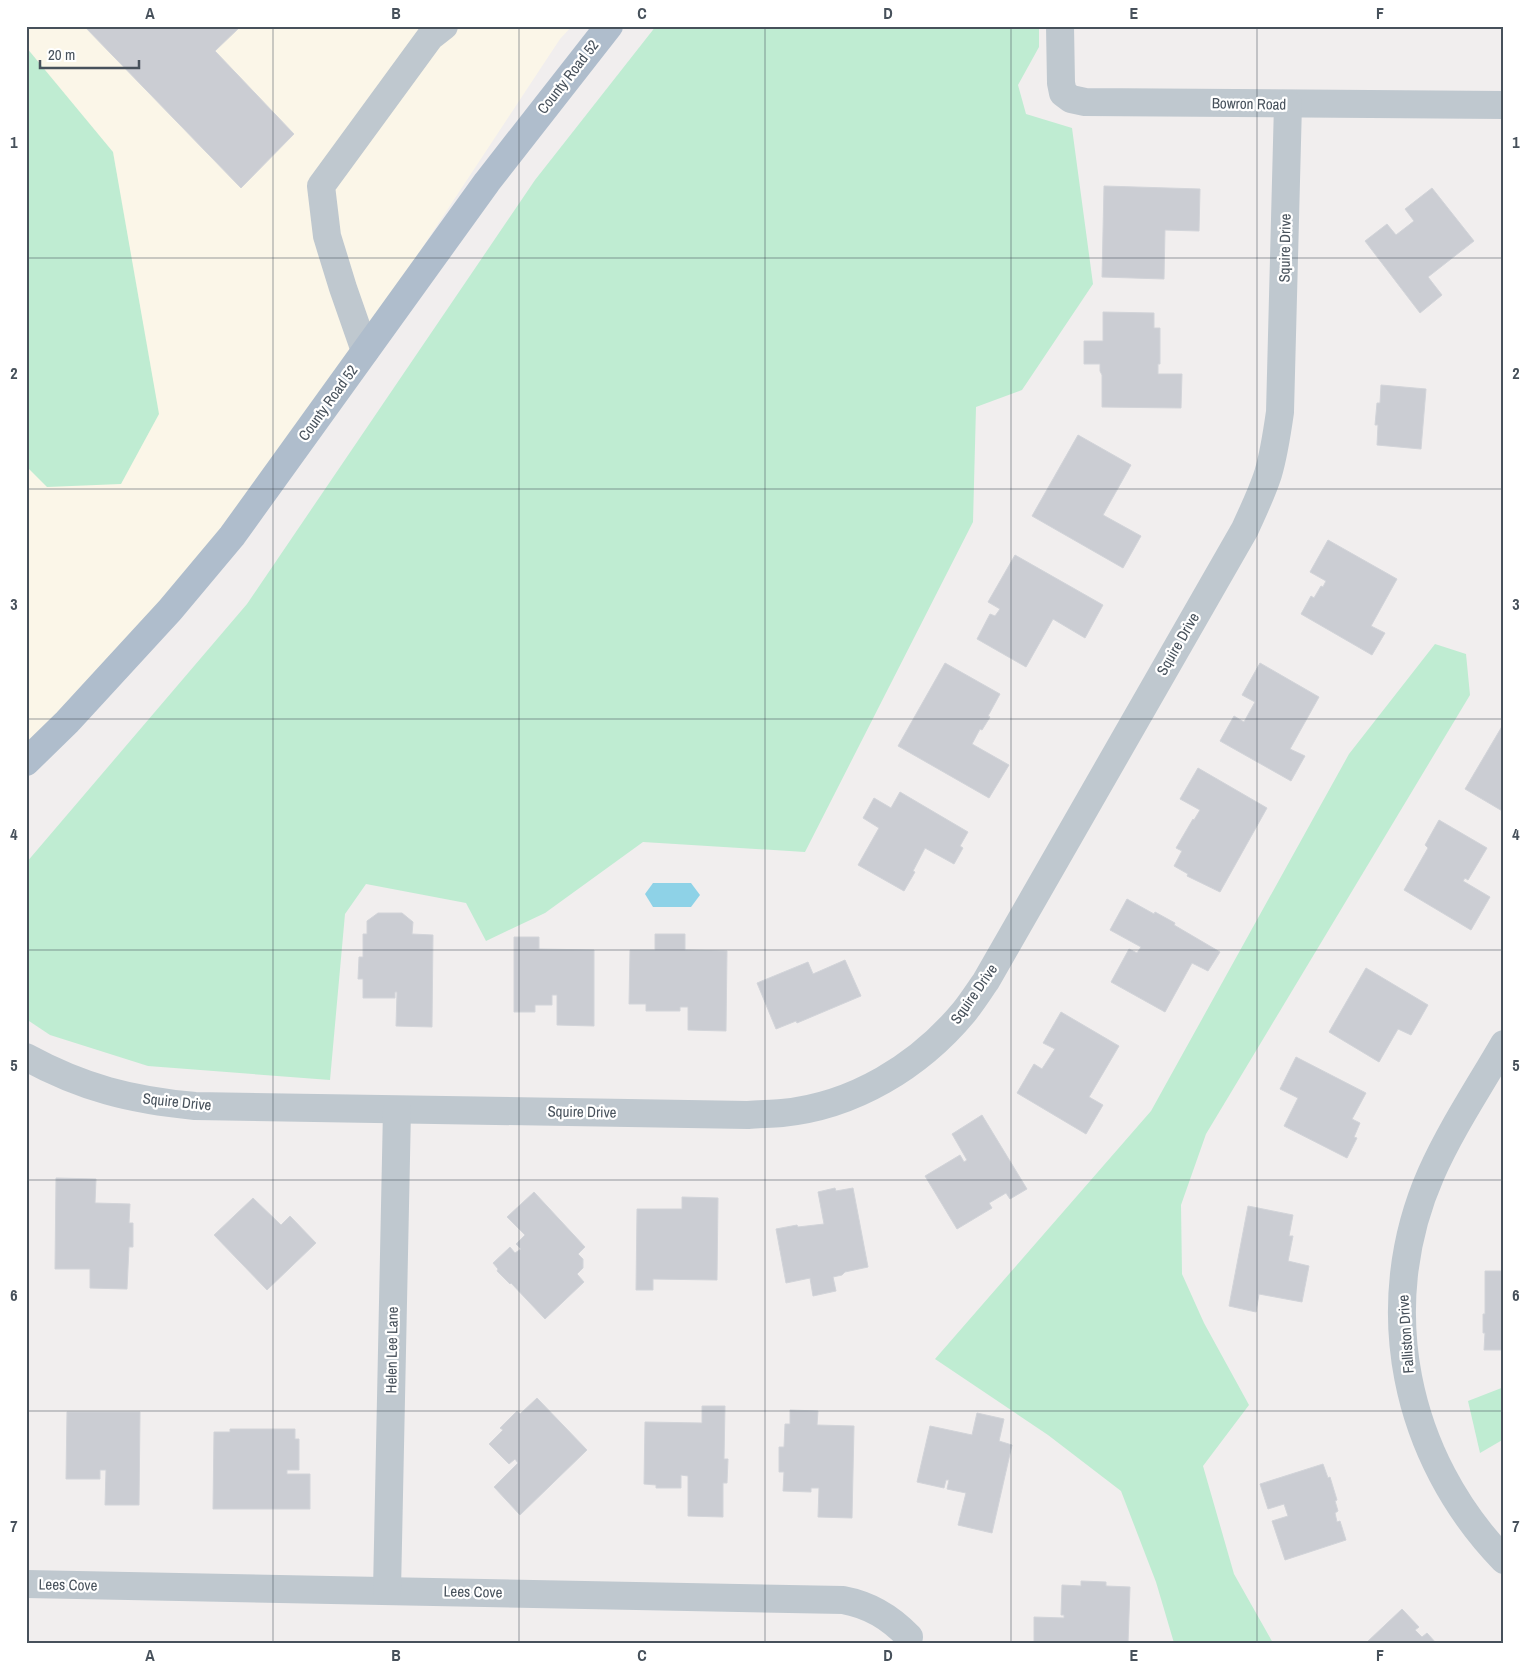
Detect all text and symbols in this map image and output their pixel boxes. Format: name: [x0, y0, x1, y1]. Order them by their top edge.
text: A: [145, 2, 155, 24]
text: B: [391, 2, 401, 24]
text: C: [637, 2, 647, 24]
text: D: [883, 2, 893, 24]
text: E: [1130, 2, 1139, 24]
text: F: [1376, 2, 1384, 24]
street label: County Road 52: [532, 35, 603, 118]
scale bar: [40, 38, 139, 70]
text: 20 m: [48, 44, 75, 65]
street label: Bowron Road: [1212, 92, 1286, 115]
text: 1: [10, 131, 18, 153]
text: 1: [1512, 131, 1520, 153]
street label: Squire Drive: [1273, 213, 1296, 283]
street label: County Road 52: [293, 360, 362, 445]
text: 2: [10, 362, 18, 384]
text: 2: [1512, 362, 1520, 384]
text: 3: [10, 593, 18, 615]
text: 3: [1512, 593, 1520, 615]
street label: Squire Drive: [1151, 608, 1204, 679]
text: 4: [10, 823, 18, 845]
text: 4: [1512, 823, 1520, 845]
street label: Squire Drive: [945, 959, 1002, 1028]
text: 5: [10, 1054, 18, 1076]
text: 5: [1512, 1054, 1520, 1076]
street label: Squire Drive: [142, 1087, 213, 1116]
street label: Squire Drive: [547, 1100, 617, 1123]
text: 6: [10, 1284, 18, 1306]
text: 6: [1512, 1284, 1520, 1306]
street label: Falliston Drive: [1392, 1294, 1419, 1374]
street label: Helen Lee Lane: [380, 1306, 403, 1394]
text: 7: [10, 1515, 18, 1537]
text: 7: [1512, 1515, 1520, 1537]
street label: Lees Cove: [38, 1573, 98, 1596]
street label: Lees Cove: [443, 1580, 503, 1603]
text: A: [145, 1644, 155, 1666]
text: B: [391, 1644, 401, 1666]
text: C: [637, 1644, 647, 1666]
text: D: [883, 1644, 893, 1666]
text: E: [1130, 1644, 1139, 1666]
text: F: [1376, 1644, 1384, 1666]

